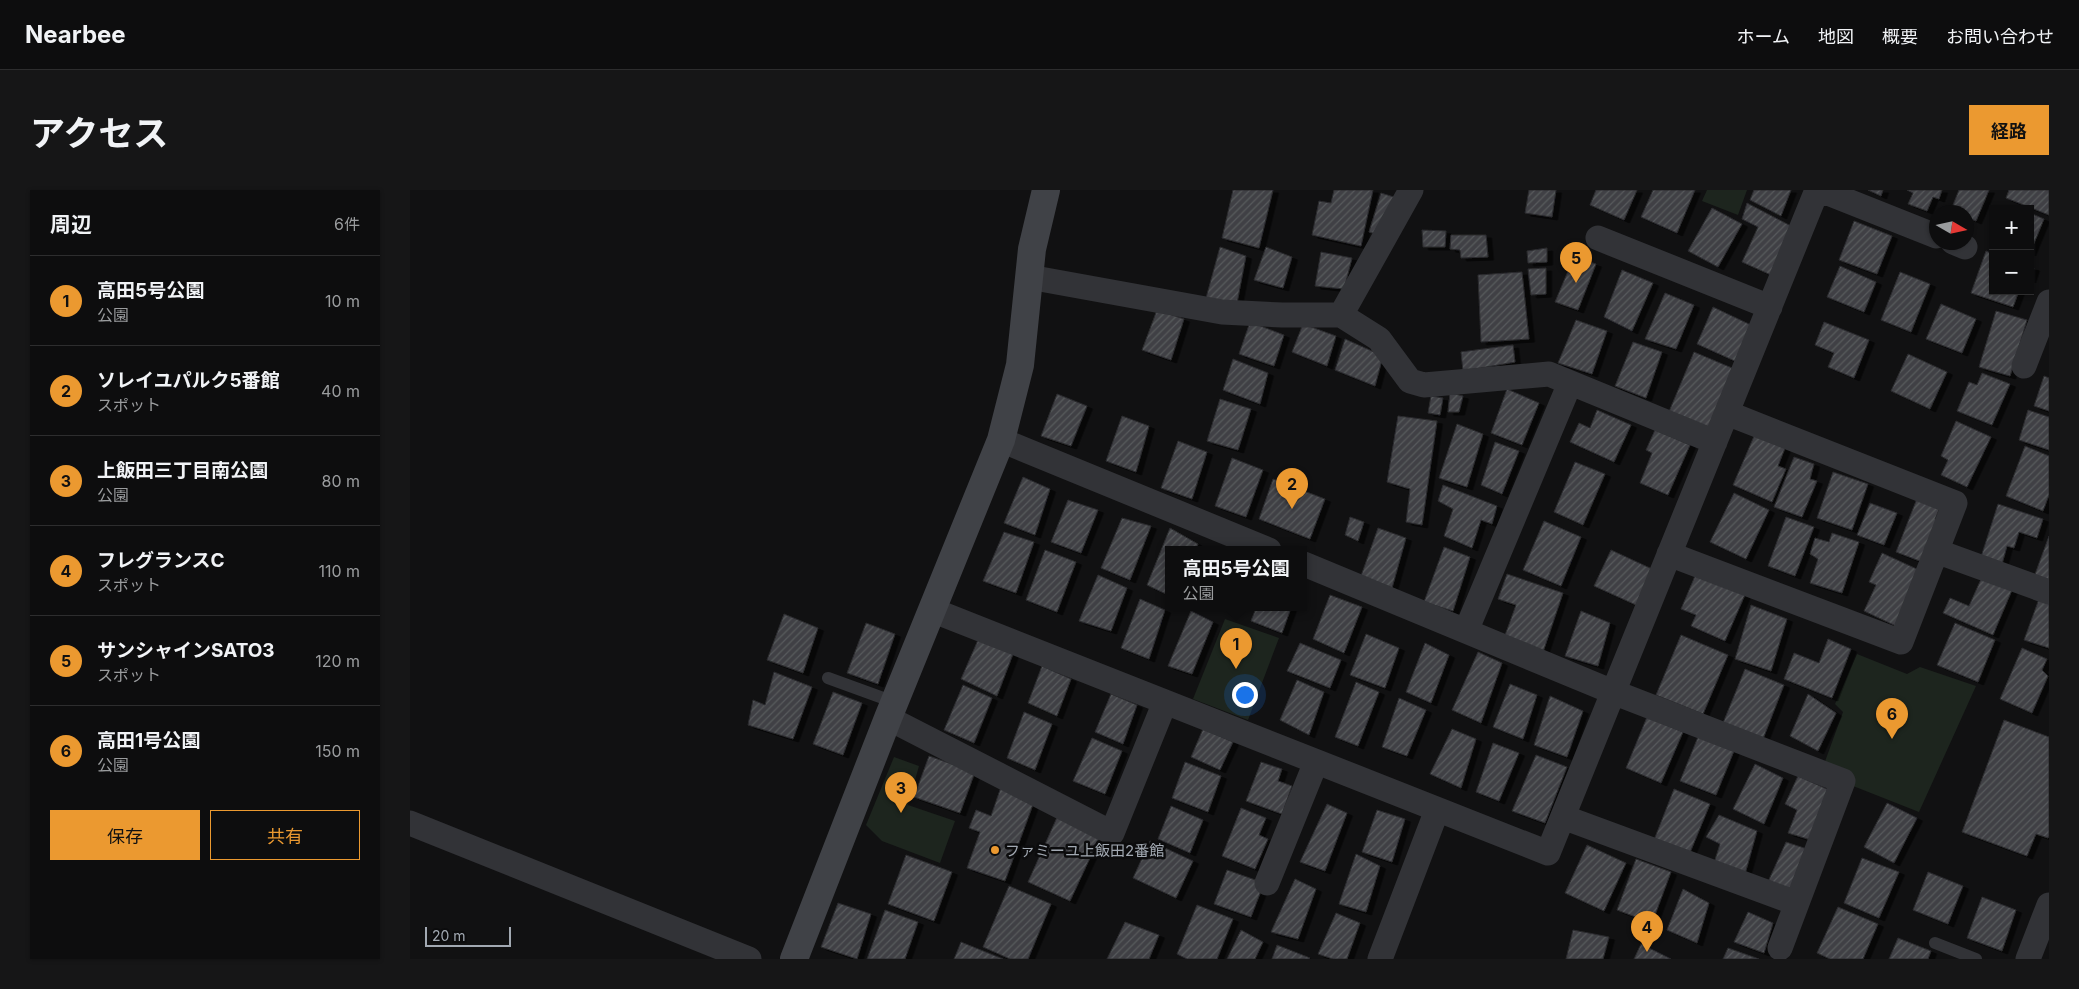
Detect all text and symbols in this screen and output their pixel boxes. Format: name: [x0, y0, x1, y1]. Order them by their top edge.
text: Nearbee: [25, 20, 126, 49]
text: ホーム: [1737, 26, 1790, 47]
text: 地図: [1818, 26, 1854, 47]
text: 概要: [1882, 26, 1918, 47]
text: お問い合わせ: [1946, 26, 2054, 47]
button: 経路: [1969, 105, 2049, 155]
text: アクセス: [30, 112, 168, 154]
north arrow: [1929, 205, 1974, 250]
map controls: [1989, 205, 2034, 295]
button: +: [1989, 205, 2034, 250]
text: 周辺: [50, 212, 92, 237]
text: 6件: [334, 214, 360, 234]
pin: 5: [1560, 242, 1592, 283]
button: −: [1989, 250, 2034, 295]
text: 高田5号公園: [97, 279, 204, 302]
text: 1: [63, 291, 69, 311]
text: 10 m: [325, 291, 360, 311]
text: 公園: [97, 305, 129, 325]
text: ソレイユパルク5番館: [97, 369, 280, 392]
text: 2: [61, 381, 71, 401]
text: 40 m: [321, 381, 360, 401]
text: スポット: [97, 395, 161, 415]
text: 上飯田三丁目南公園: [97, 459, 268, 482]
pin: 2: [1276, 468, 1308, 509]
text: 3: [61, 471, 71, 491]
text: 80 m: [321, 471, 360, 491]
text: 公園: [97, 485, 129, 505]
popup: [1165, 546, 1307, 611]
text: フレグランスC: [97, 549, 225, 572]
text: 高田5号公園: [1182, 557, 1290, 580]
text: 4: [61, 561, 71, 581]
text: 110 m: [318, 561, 360, 581]
text: スポット: [97, 575, 161, 595]
text: 公園: [1182, 583, 1214, 603]
pin: 1: [1220, 628, 1252, 669]
text: サンシャインSATO3: [97, 639, 275, 662]
text: 5: [61, 651, 71, 671]
text: 120 m: [315, 651, 360, 671]
text: スポット: [97, 665, 161, 685]
your location: [1232, 682, 1258, 708]
pin: 6: [1876, 698, 1908, 739]
text: 高田1号公園: [97, 729, 200, 752]
text: 6: [61, 741, 71, 761]
text: 150 m: [315, 741, 360, 761]
text: 公園: [97, 755, 129, 775]
pin: 3: [885, 772, 917, 813]
button: 保存: [50, 810, 200, 860]
button: 共有: [210, 810, 360, 860]
place label: ファミーユ上飯田2番館: [1005, 841, 1164, 860]
marker: ファミーユ上飯田2番館: [989, 844, 1001, 856]
pin: 4: [1631, 911, 1663, 952]
scale bar: [425, 924, 511, 947]
text: 20 m: [432, 927, 466, 944]

